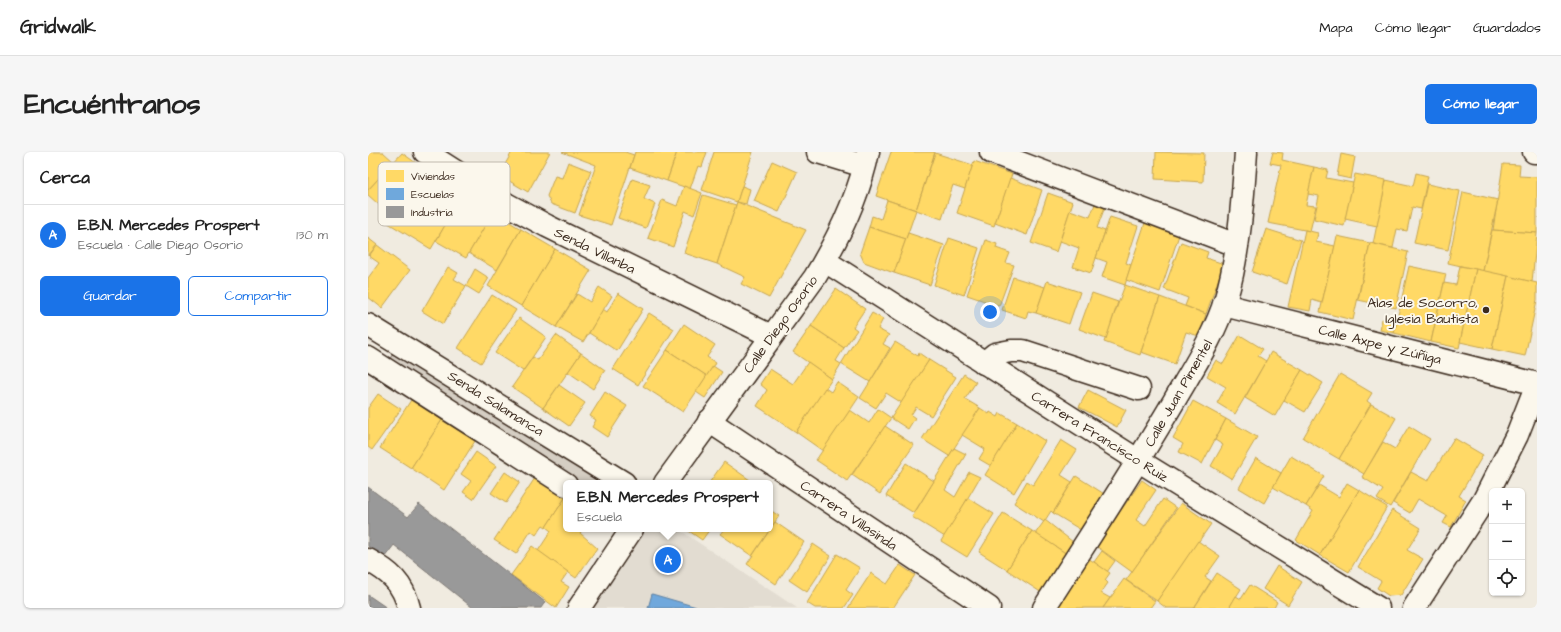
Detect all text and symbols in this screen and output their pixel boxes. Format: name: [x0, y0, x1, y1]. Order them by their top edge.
text: Gridwalk: [20, 14, 96, 41]
text: Mapa: [1319, 18, 1353, 38]
text: Cómo llegar: [1375, 18, 1451, 38]
text: Guardados: [1473, 18, 1541, 38]
button: Cómo llegar: [1425, 84, 1537, 124]
text: Encuéntranos: [24, 85, 200, 124]
legend: [378, 162, 510, 226]
text: Cerca: [40, 166, 90, 190]
text: Viviendas: [411, 169, 456, 184]
text: Escuelas: [411, 187, 455, 202]
text: Industria: [411, 205, 453, 220]
text: E.B.N. Mercedes Prospert: [78, 215, 260, 236]
street label: Senda Villanba: [551, 223, 638, 279]
text: A: [49, 226, 57, 244]
text: 130 m: [296, 226, 328, 244]
text: Escuela · Calle Diego Osorio: [78, 236, 243, 254]
street label: Calle Diego Osorio: [739, 272, 823, 377]
button: Guardar: [40, 276, 180, 316]
button: Compartir: [188, 276, 328, 316]
place label: Alas de Socorro, Iglesia Bautista: [1367, 293, 1478, 329]
your location: [980, 302, 1000, 322]
marker: Alas de Socorro, Iglesia Bautista: [1481, 305, 1491, 315]
street label: Calle Axpe y Zúñiga: [1316, 320, 1443, 370]
street label: Calle Juan Pimentel: [1140, 336, 1218, 451]
street label: Senda Salamanca: [444, 366, 547, 441]
street label: Carrera Francisco Ruiz: [1027, 386, 1172, 487]
street label: Carrera Villasinda: [796, 476, 901, 556]
popup: [563, 480, 773, 532]
text: E.B.N. Mercedes Prospert: [577, 487, 759, 508]
map controls: [1489, 488, 1525, 596]
button: +: [1489, 488, 1525, 524]
text: Escuela: [577, 508, 622, 526]
button: −: [1489, 524, 1525, 560]
pin: A: [655, 545, 681, 575]
button: locate: [1489, 560, 1525, 596]

